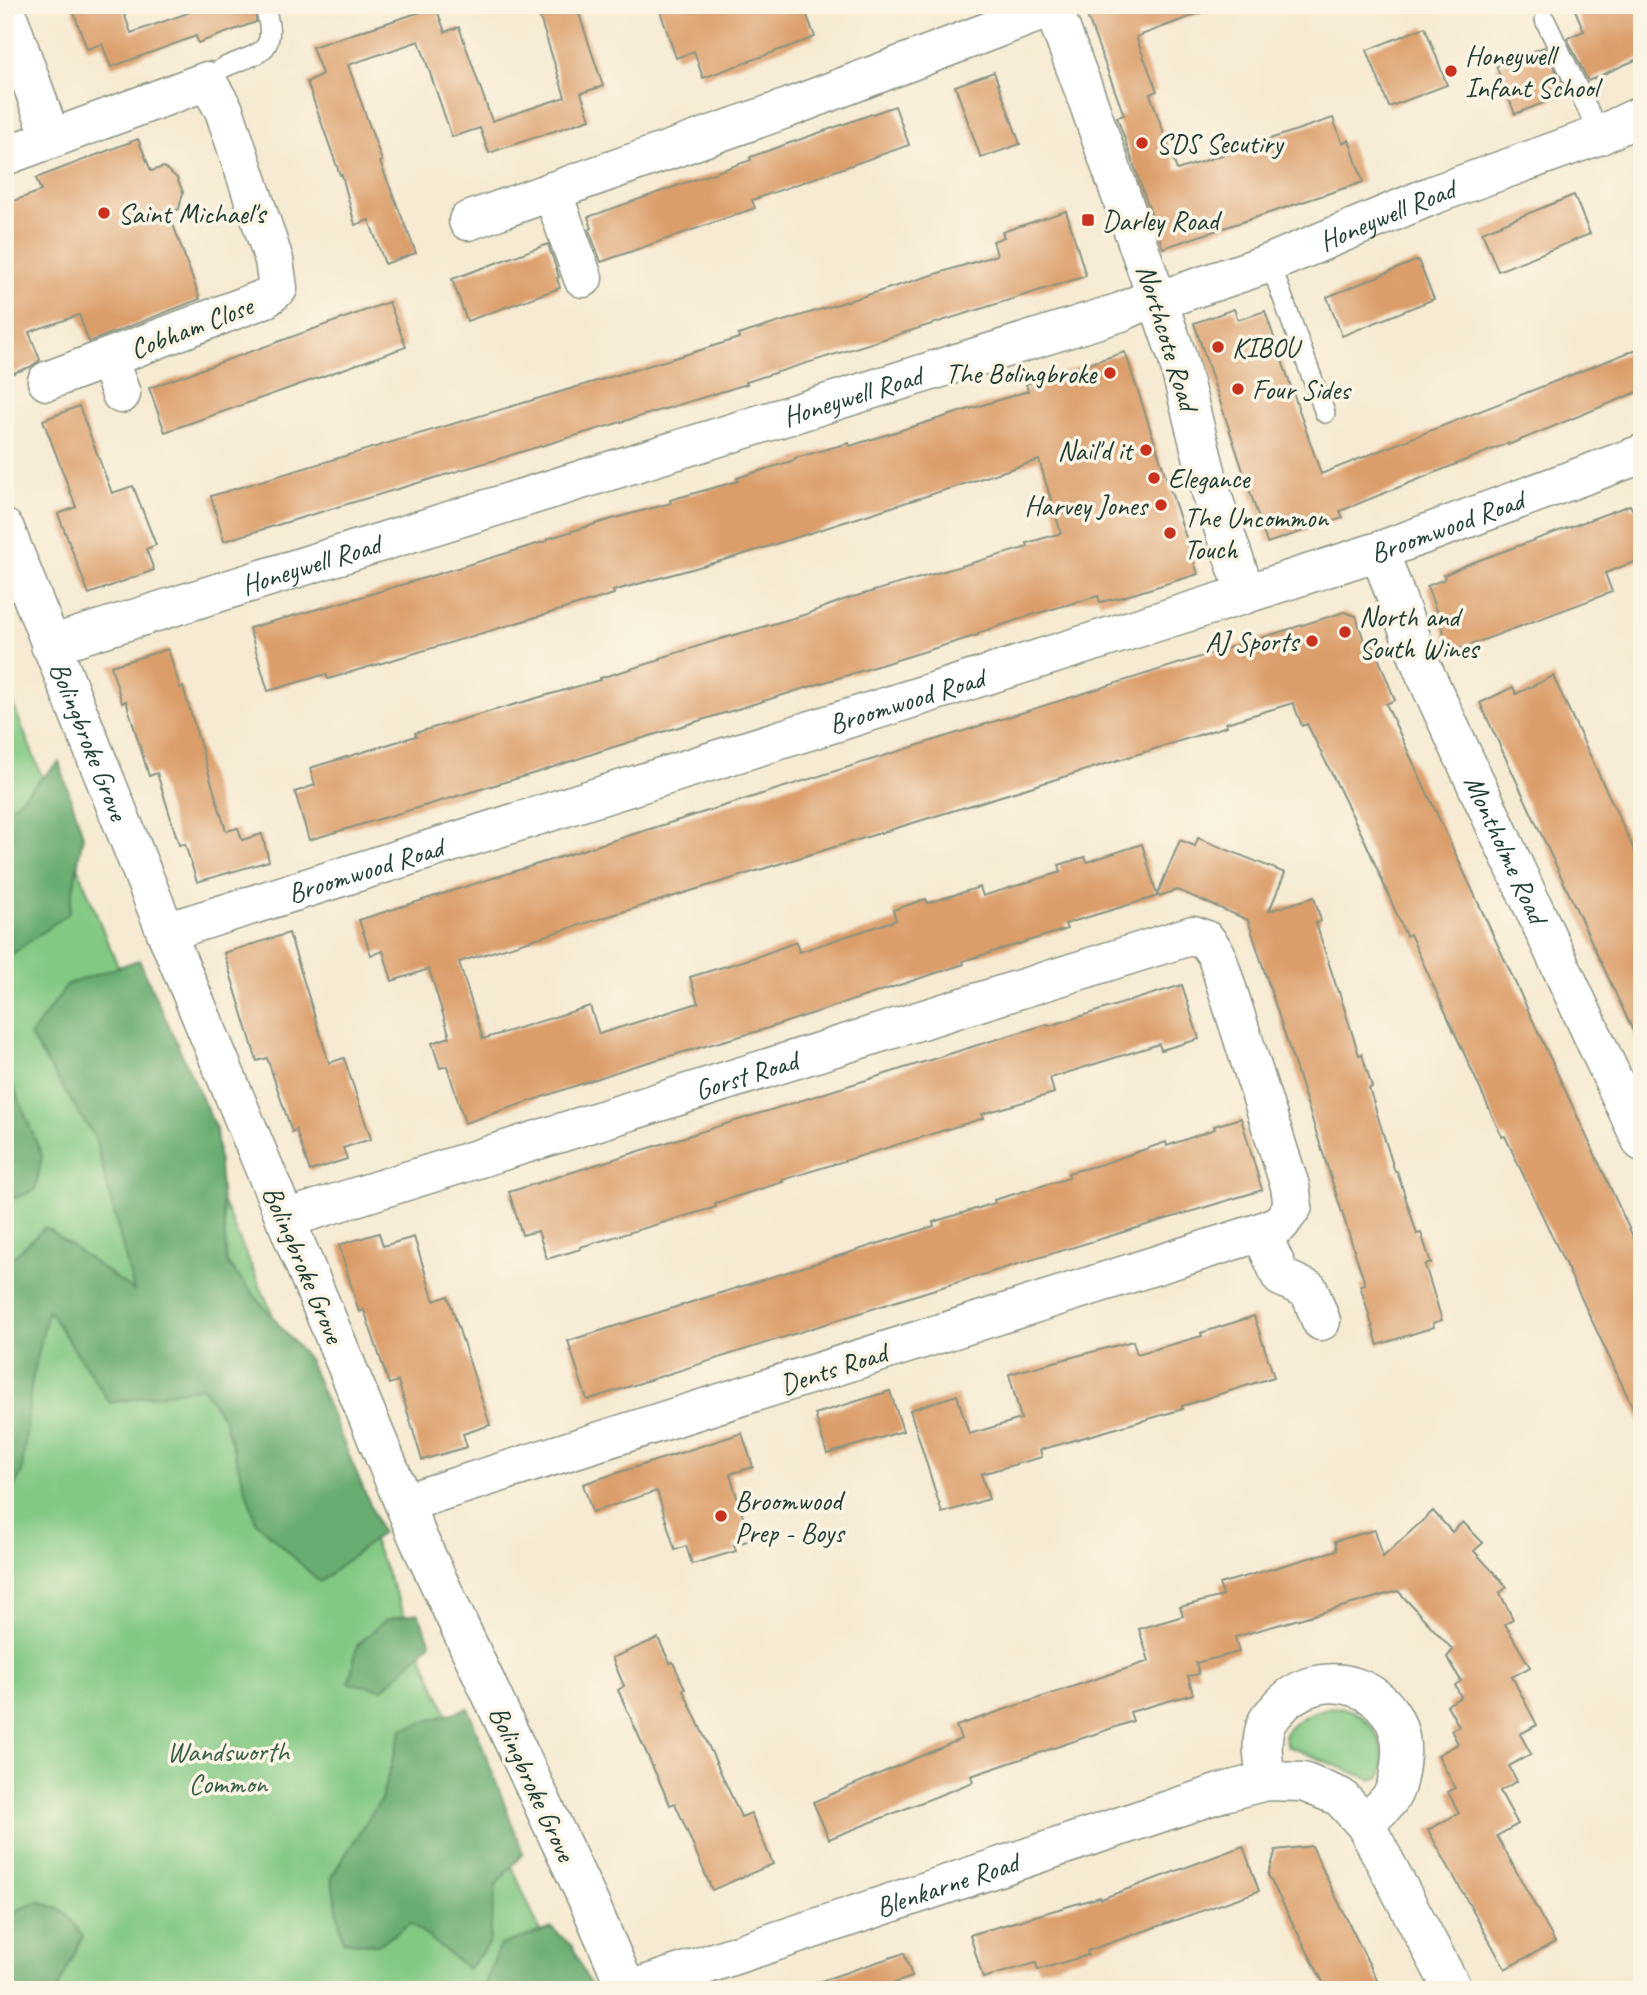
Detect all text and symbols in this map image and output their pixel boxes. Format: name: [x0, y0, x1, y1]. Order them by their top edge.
place label: Honeywell Infant School: [1465, 38, 1603, 105]
marker: Honeywell Infant School: [1443, 63, 1459, 79]
place label: SDS Secutiry: [1156, 126, 1285, 161]
marker: SDS Secutiry: [1134, 135, 1150, 151]
street label: Honeywell Road: [1314, 170, 1463, 259]
place label: Saint Michael's: [118, 196, 268, 231]
place label: Darley Road: [1102, 203, 1223, 238]
marker: Saint Michael's: [96, 205, 112, 221]
marker: Darley Road: [1080, 212, 1096, 228]
street label: Northcote Road: [1129, 260, 1207, 418]
street label: Cobham Close: [125, 287, 259, 367]
place label: KIBOU: [1232, 330, 1303, 365]
marker: KIBOU: [1210, 339, 1226, 355]
place label: The Bolingbroke: [946, 356, 1098, 391]
street label: Honeywell Road: [778, 357, 930, 434]
marker: The Bolingbroke: [1102, 365, 1118, 381]
place label: Four Sides: [1252, 372, 1352, 407]
marker: Four Sides: [1230, 381, 1246, 397]
place label: Nail'd it: [1057, 433, 1135, 468]
marker: Nail'd it: [1138, 442, 1154, 458]
place label: Elegance: [1168, 461, 1251, 496]
marker: Elegance: [1146, 470, 1162, 486]
street label: Broomwood Road: [1366, 481, 1532, 571]
place label: Harvey Jones: [1025, 488, 1149, 523]
marker: Harvey Jones: [1153, 497, 1169, 513]
place label: The Uncommon Touch: [1184, 500, 1329, 567]
street label: Honeywell Road: [237, 525, 388, 602]
marker: The Uncommon Touch: [1162, 525, 1178, 541]
place label: North and South Wines: [1359, 599, 1480, 666]
place label: AJ Sports: [1205, 624, 1300, 659]
marker: North and South Wines: [1337, 624, 1353, 640]
marker: AJ Sports: [1304, 633, 1320, 649]
street label: Bolingbroke Grove: [42, 657, 137, 827]
street label: Broomwood Road: [824, 659, 992, 742]
street label: Montholme Road: [1456, 769, 1557, 932]
street label: Broomwood Road: [283, 828, 451, 911]
street label: Gorst Road: [691, 1042, 806, 1108]
street label: Bolingbroke Grove: [255, 1180, 353, 1350]
street label: Dents Road: [775, 1334, 895, 1402]
place label: Broomwood Prep - Boys: [735, 1483, 846, 1550]
marker: Broomwood Prep - Boys: [713, 1508, 729, 1524]
street label: Bolingbroke Grove: [481, 1700, 585, 1868]
park label: Wandsworth Common: [167, 1734, 291, 1801]
street label: Blenkarne Road: [871, 1843, 1027, 1925]

